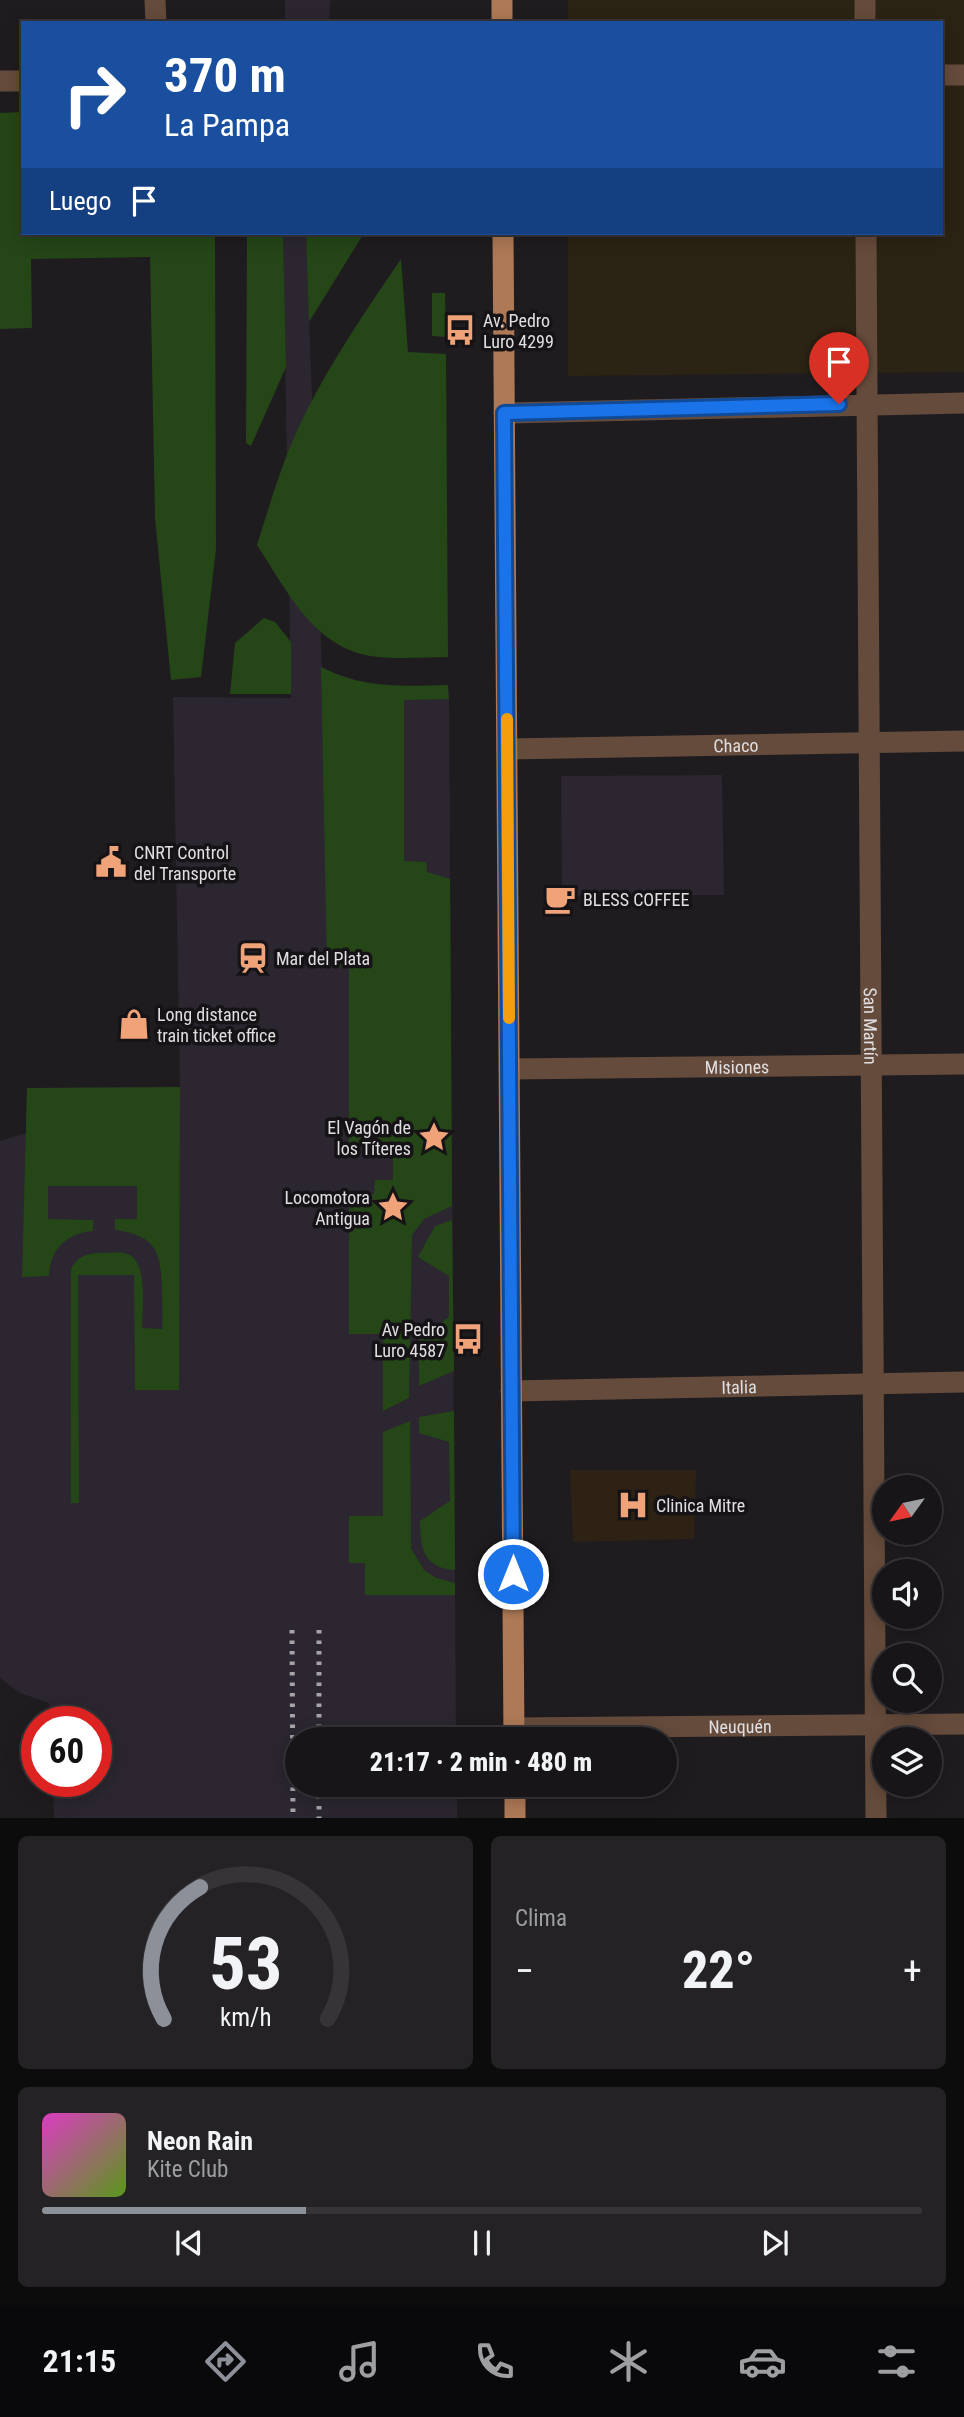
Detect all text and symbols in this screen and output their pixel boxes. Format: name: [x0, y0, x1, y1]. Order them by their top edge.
text: 370 m: [164, 47, 286, 104]
icon: right: [49, 49, 140, 140]
text: La Pampa: [164, 106, 290, 144]
icon: arrive: [125, 182, 163, 220]
text: Luego: [49, 186, 111, 216]
place label: Av. Pedro Luro 4299: [483, 310, 554, 352]
bus stop icon: Av. Pedro Luro 4299: [443, 313, 477, 347]
pin: [809, 332, 869, 404]
icon: arrive: [820, 343, 858, 381]
street label: Chaco: [713, 734, 759, 756]
place label: CNRT Control del Transporte: [134, 842, 236, 884]
public building icon: CNRT Control del Transporte: [94, 845, 128, 879]
cafe icon: BLESS COFFEE: [543, 882, 577, 916]
place label: BLESS COFFEE: [583, 889, 689, 910]
station icon: Mar del Plata: [236, 941, 270, 975]
place label: Mar del Plata: [276, 948, 370, 969]
street label: San Martín: [860, 987, 882, 1065]
place label: Long distance train ticket office: [157, 1004, 276, 1046]
shop icon: Long distance train ticket office: [117, 1007, 151, 1041]
street label: Misiones: [705, 1056, 769, 1077]
place label: El Vagón de los Títeres: [327, 1117, 411, 1159]
place icon: El Vagón de los Títeres: [417, 1120, 451, 1154]
place label: Locomotora Antigua: [285, 1187, 370, 1229]
place icon: Locomotora Antigua: [376, 1190, 410, 1224]
place label: Av Pedro Luro 4587: [374, 1319, 445, 1361]
bus stop icon: Av Pedro Luro 4587: [451, 1322, 485, 1356]
street label: Italia: [721, 1376, 757, 1397]
north arrow: [872, 1475, 942, 1545]
map controls: [872, 1475, 942, 1797]
hospital icon: Clinica Mitre: [616, 1488, 650, 1522]
place label: Clinica Mitre: [656, 1495, 745, 1516]
position arrow: [476, 1537, 550, 1611]
button: sound: [872, 1559, 942, 1629]
button: search: [872, 1643, 942, 1713]
speed limit sign: 60: [21, 1706, 112, 1797]
street label: Neuquén: [708, 1715, 772, 1737]
button: layers: [872, 1727, 942, 1797]
text: 21:17 · 2 min · 480 m: [370, 1747, 592, 1777]
text: Clima: [515, 1905, 567, 1932]
text: 53: [209, 1921, 282, 2007]
text: 22°: [682, 1940, 755, 2001]
text: −: [515, 1949, 534, 1993]
text: +: [903, 1949, 922, 1993]
text: km/h: [220, 2002, 271, 2031]
text: Neon Rain: [147, 2126, 253, 2156]
text: Kite Club: [147, 2156, 228, 2183]
icon: previous: [170, 2224, 208, 2262]
icon: pause: [463, 2224, 501, 2262]
icon: next: [756, 2224, 794, 2262]
icon: directions: [201, 2337, 250, 2386]
icon: music: [335, 2337, 384, 2386]
icon: phone: [470, 2337, 519, 2386]
icon: climate: [604, 2337, 653, 2386]
icon: car: [738, 2337, 787, 2386]
icon: filters: [872, 2337, 921, 2386]
text: 21:15: [43, 2342, 116, 2380]

